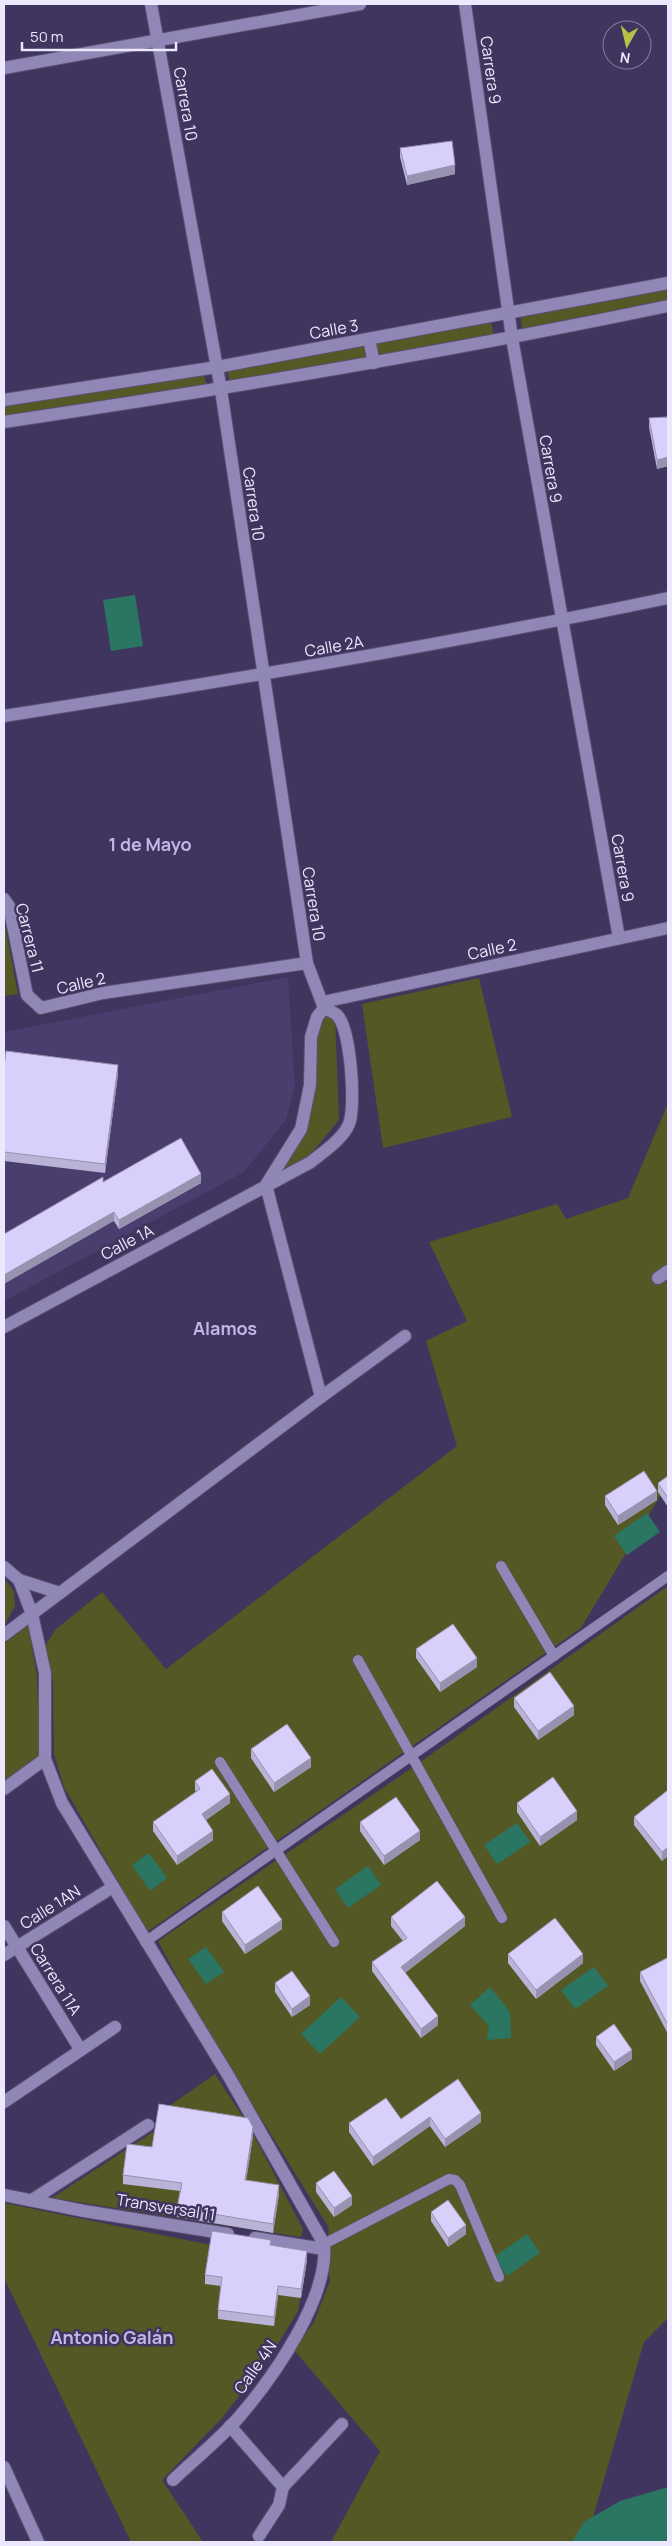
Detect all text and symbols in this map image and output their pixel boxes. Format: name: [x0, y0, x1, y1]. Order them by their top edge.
scale bar: [22, 20, 176, 52]
north arrow: [602, 20, 652, 70]
text: 50 m: [30, 26, 64, 47]
street label: Carrera 9: [475, 35, 507, 105]
text: N: [619, 48, 631, 68]
street label: Carrera 10: [169, 65, 203, 143]
street label: Calle 3: [308, 314, 360, 344]
street label: Carrera 9: [534, 433, 568, 505]
street label: Carrera 10: [238, 466, 270, 542]
street label: Calle 2A: [303, 630, 365, 662]
district label: 1 de Mayo: [108, 832, 192, 856]
street label: Carrera 9: [606, 832, 640, 904]
street label: Carrera 10: [297, 865, 331, 943]
street label: Carrera 11: [11, 901, 49, 975]
street label: Calle 2: [466, 933, 518, 965]
street label: Calle 2: [54, 967, 108, 999]
street label: Calle 1A: [97, 1219, 157, 1265]
district label: Alamos: [193, 1316, 257, 1340]
street label: Calle 1AN: [15, 1880, 85, 1934]
street label: Carrera 11A: [25, 1939, 87, 2019]
street label: Transversal 11: [115, 2188, 217, 2226]
district label: Antonio Galán: [50, 2325, 174, 2349]
street label: Calle 4N: [229, 2336, 281, 2398]

